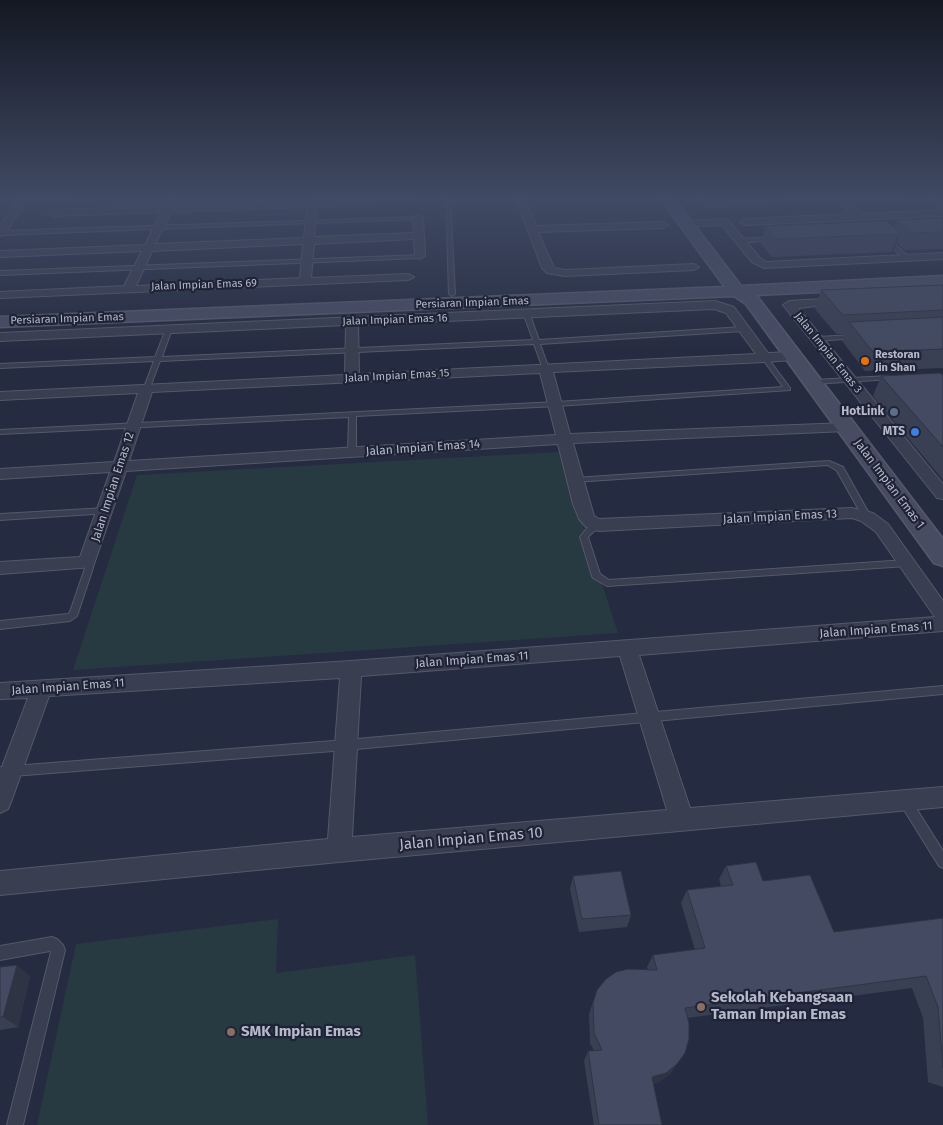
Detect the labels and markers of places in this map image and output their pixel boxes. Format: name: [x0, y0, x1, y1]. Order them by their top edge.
place label: Restoran Jin Shan: [875, 348, 920, 374]
marker: Restoran Jin Shan: [859, 355, 871, 367]
place label: HotLink: [841, 405, 884, 419]
marker: HotLink: [888, 406, 900, 418]
place label: MTS: [883, 425, 905, 439]
marker: MTS: [909, 426, 921, 438]
place label: Sekolah Kebangsaan Taman Impian Emas: [711, 989, 853, 1024]
marker: Sekolah Kebangsaan Taman Impian Emas: [695, 1001, 707, 1013]
place label: SMK Impian Emas: [241, 1023, 361, 1041]
marker: SMK Impian Emas: [225, 1026, 237, 1038]

